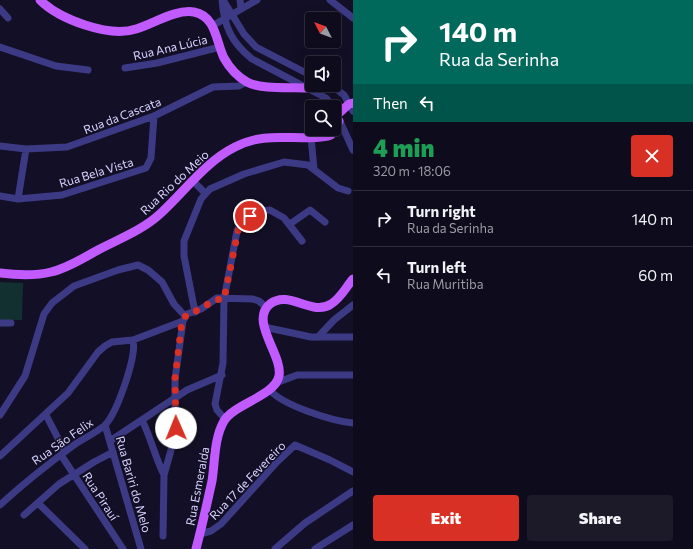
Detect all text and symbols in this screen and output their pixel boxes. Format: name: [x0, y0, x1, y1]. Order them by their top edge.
north arrow: [305, 12, 341, 48]
map controls: [305, 12, 341, 136]
text: 140 m: [439, 14, 517, 48]
icon: right: [373, 16, 425, 68]
street label: Rua Ana Lúcia: [131, 32, 209, 62]
text: Rua da Serinha: [439, 48, 559, 70]
button: sound: [305, 56, 341, 92]
icon: left: [416, 92, 438, 114]
street label: Rua da Cascata: [81, 94, 163, 136]
text: Then: [373, 94, 408, 112]
button: search: [305, 100, 341, 136]
text: 4 min: [373, 133, 434, 162]
button: close: [631, 135, 673, 177]
street label: Rua Rio do Meio: [137, 147, 211, 217]
street label: Rua Bela Vista: [57, 154, 135, 190]
text: 320 m · 18:06: [373, 163, 451, 179]
pin: [233, 199, 267, 233]
text: Turn right: [407, 202, 476, 220]
icon: arrive: [239, 205, 261, 227]
icon: right: [373, 208, 395, 230]
text: 140 m: [632, 210, 673, 228]
text: Rua da Serinha: [407, 220, 494, 236]
text: Turn left: [407, 258, 466, 276]
icon: left: [373, 264, 395, 286]
text: 60 m: [638, 266, 673, 284]
text: Rua Muritiba: [407, 276, 484, 292]
position arrow: [155, 407, 197, 449]
street label: Rua São Felix: [29, 414, 96, 467]
street label: Rua Bariri do Melo: [114, 434, 154, 534]
street label: Rua 17 de Fevereiro: [206, 438, 288, 522]
street label: Rua Esmeralda: [183, 445, 211, 527]
street label: Rua Pirauí: [80, 469, 122, 523]
button: Exit: [373, 495, 519, 541]
button: Share: [527, 495, 673, 541]

